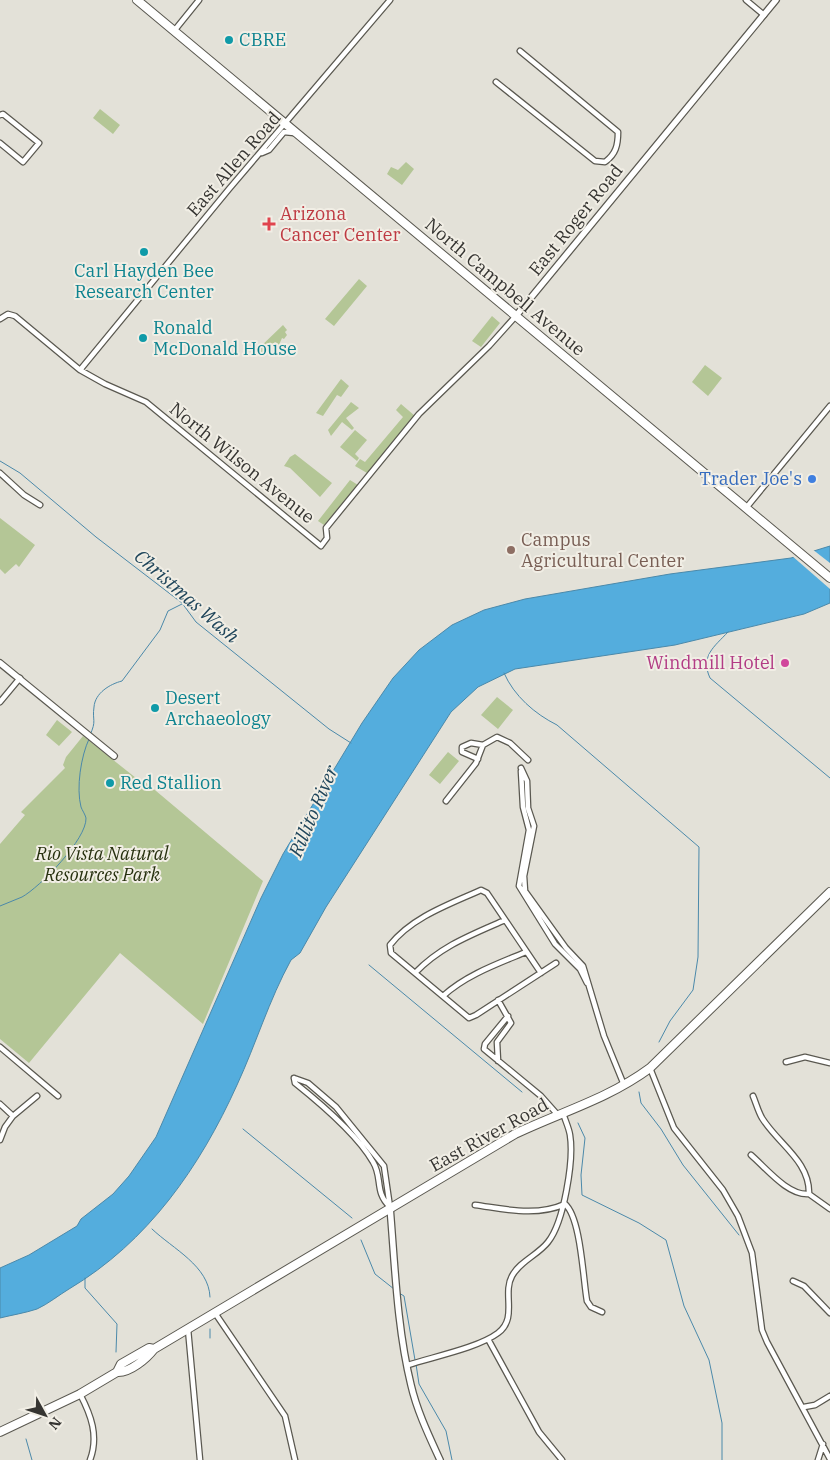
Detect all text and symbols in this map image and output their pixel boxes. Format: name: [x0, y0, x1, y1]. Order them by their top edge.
place label: CBRE: [239, 28, 286, 51]
marker: CBRE: [223, 34, 235, 46]
street label: East Allen Road: [182, 106, 286, 221]
street label: East Roger Road: [524, 159, 628, 280]
place label: Arizona Cancer Center: [280, 202, 400, 246]
street label: North Campbell Avenue: [420, 213, 590, 360]
marker: Arizona Cancer Center: [262, 217, 276, 231]
marker: Carl Hayden Bee Research Center: [138, 246, 150, 258]
place label: Carl Hayden Bee Research Center: [74, 259, 214, 303]
place label: Ronald McDonald House: [153, 316, 297, 360]
marker: Ronald McDonald House: [137, 332, 149, 344]
street label: North Wilson Avenue: [165, 397, 320, 528]
place label: Trader Joe's: [699, 467, 802, 490]
marker: Trader Joe's: [806, 473, 818, 485]
place label: Campus Agricultural Center: [521, 528, 684, 572]
water label: Christmas Wash: [130, 544, 245, 648]
marker: Campus Agricultural Center: [505, 544, 517, 556]
place label: Windmill Hotel: [646, 651, 775, 674]
marker: Windmill Hotel: [779, 657, 791, 669]
place label: Desert Archaeology: [165, 686, 271, 730]
marker: Desert Archaeology: [149, 702, 161, 714]
water label: Rillito River: [283, 761, 343, 861]
place label: Red Stallion: [120, 771, 222, 794]
marker: Red Stallion: [104, 777, 116, 789]
park label: Rio Vista Natural Resources Park: [34, 842, 169, 886]
street label: East River Road: [425, 1092, 552, 1177]
north arrow: [20, 1390, 70, 1440]
text: N: [45, 1413, 65, 1433]

